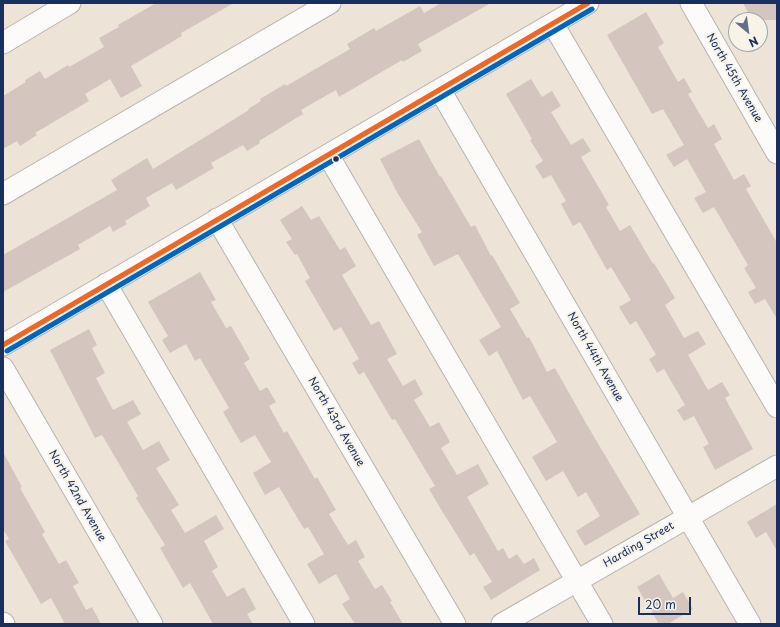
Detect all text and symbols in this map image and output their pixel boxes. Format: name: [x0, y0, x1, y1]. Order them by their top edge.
north arrow: [728, 12, 768, 52]
street label: North 45th Avenue: [703, 31, 765, 125]
unlabelled marker: [331, 154, 341, 164]
street label: North 44th Avenue: [564, 310, 626, 404]
street label: North 43rd Avenue: [305, 375, 367, 469]
street label: North 42nd Avenue: [46, 448, 108, 544]
street label: Harding Street: [601, 519, 677, 571]
scale bar: [640, 589, 693, 615]
text: 20 m: [645, 595, 676, 613]

